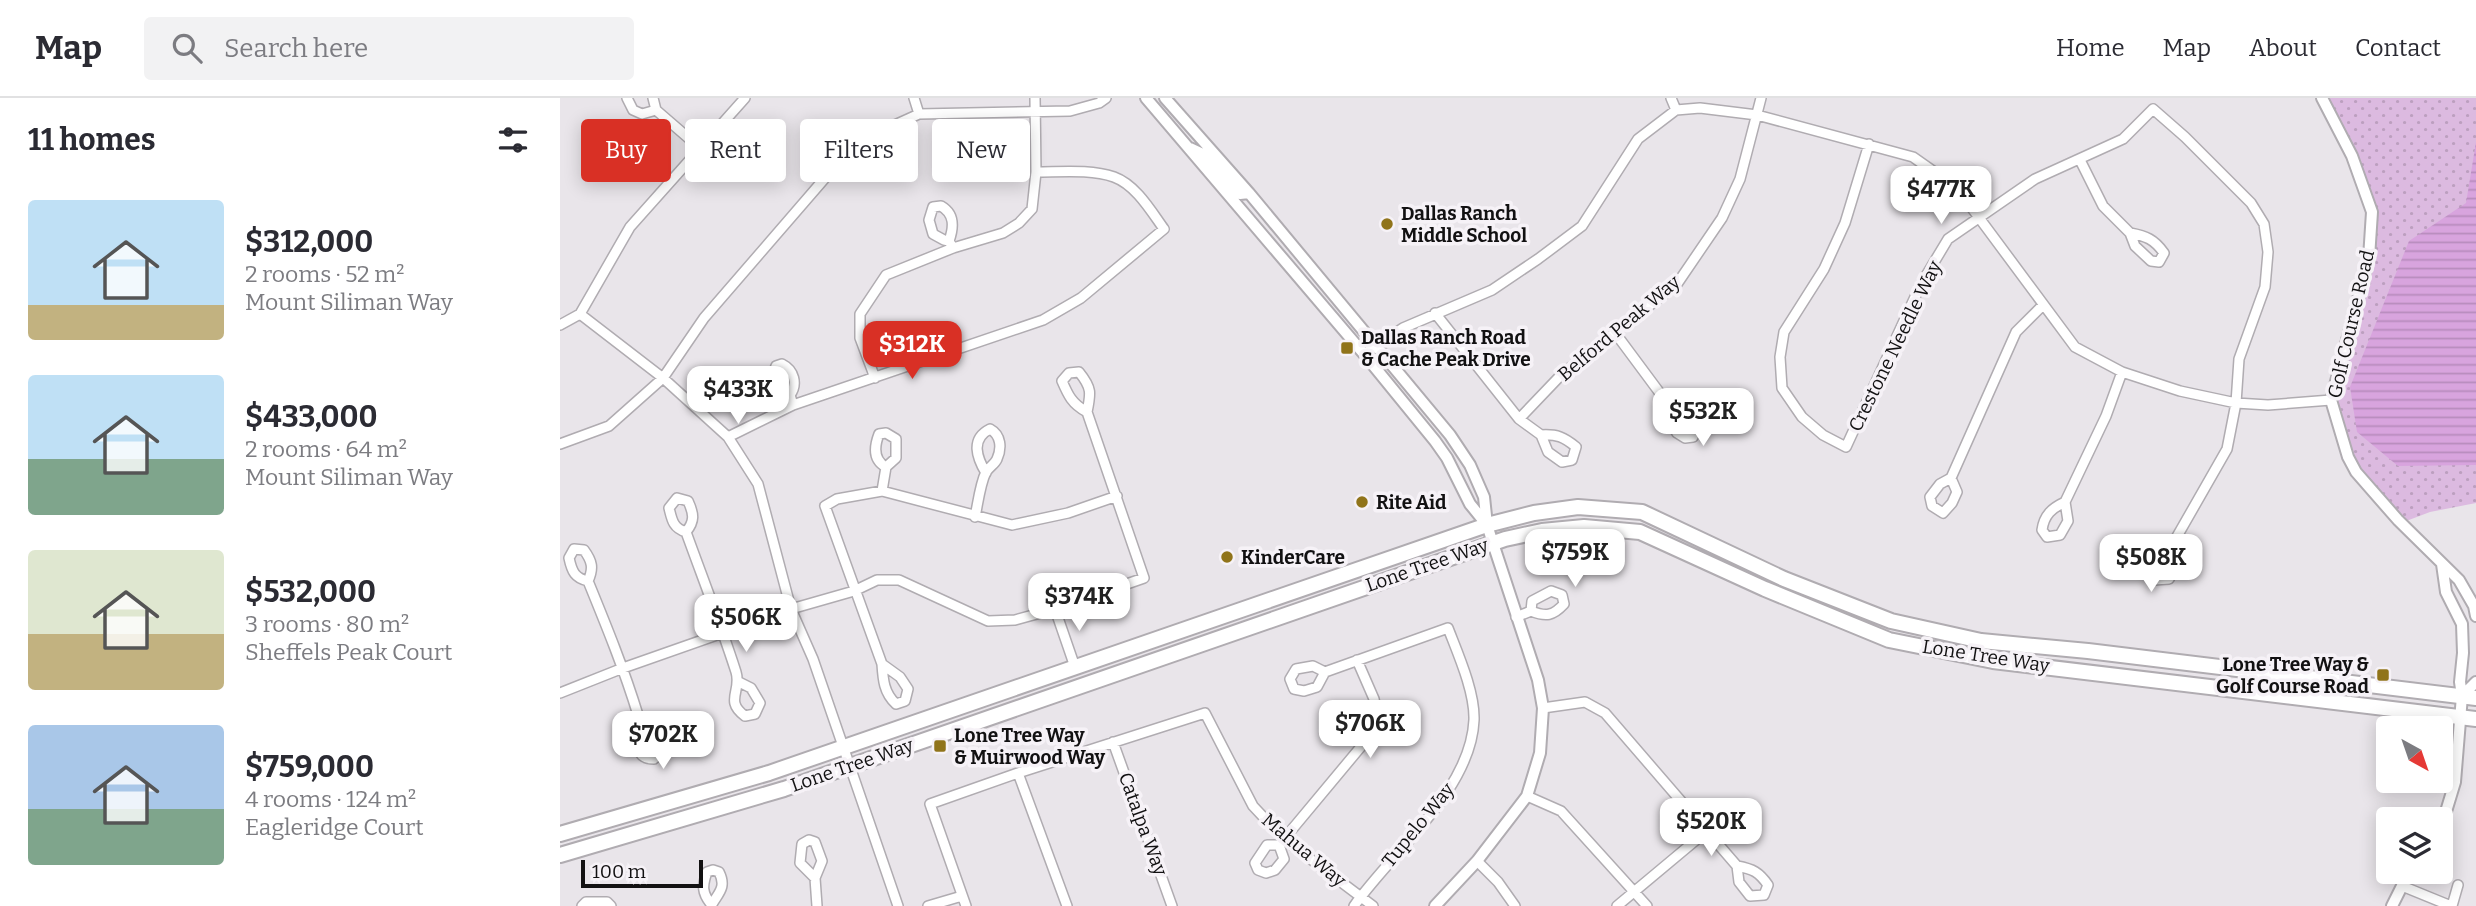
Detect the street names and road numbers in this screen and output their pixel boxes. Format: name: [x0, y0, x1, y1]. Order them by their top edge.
street label: Golf Course Road: [2323, 248, 2379, 400]
street label: Crestone Needle Way: [1844, 256, 1947, 435]
street label: Belford Peak Way: [1553, 270, 1685, 386]
street label: Lone Tree Way: [1363, 533, 1492, 597]
street label: Lone Tree Way: [1921, 635, 2052, 678]
street label: Lone Tree Way: [788, 733, 917, 797]
street label: Catalpa Way: [1114, 769, 1173, 880]
street label: Tupelo Way: [1377, 777, 1460, 872]
street label: Mahua Way: [1257, 808, 1351, 892]

